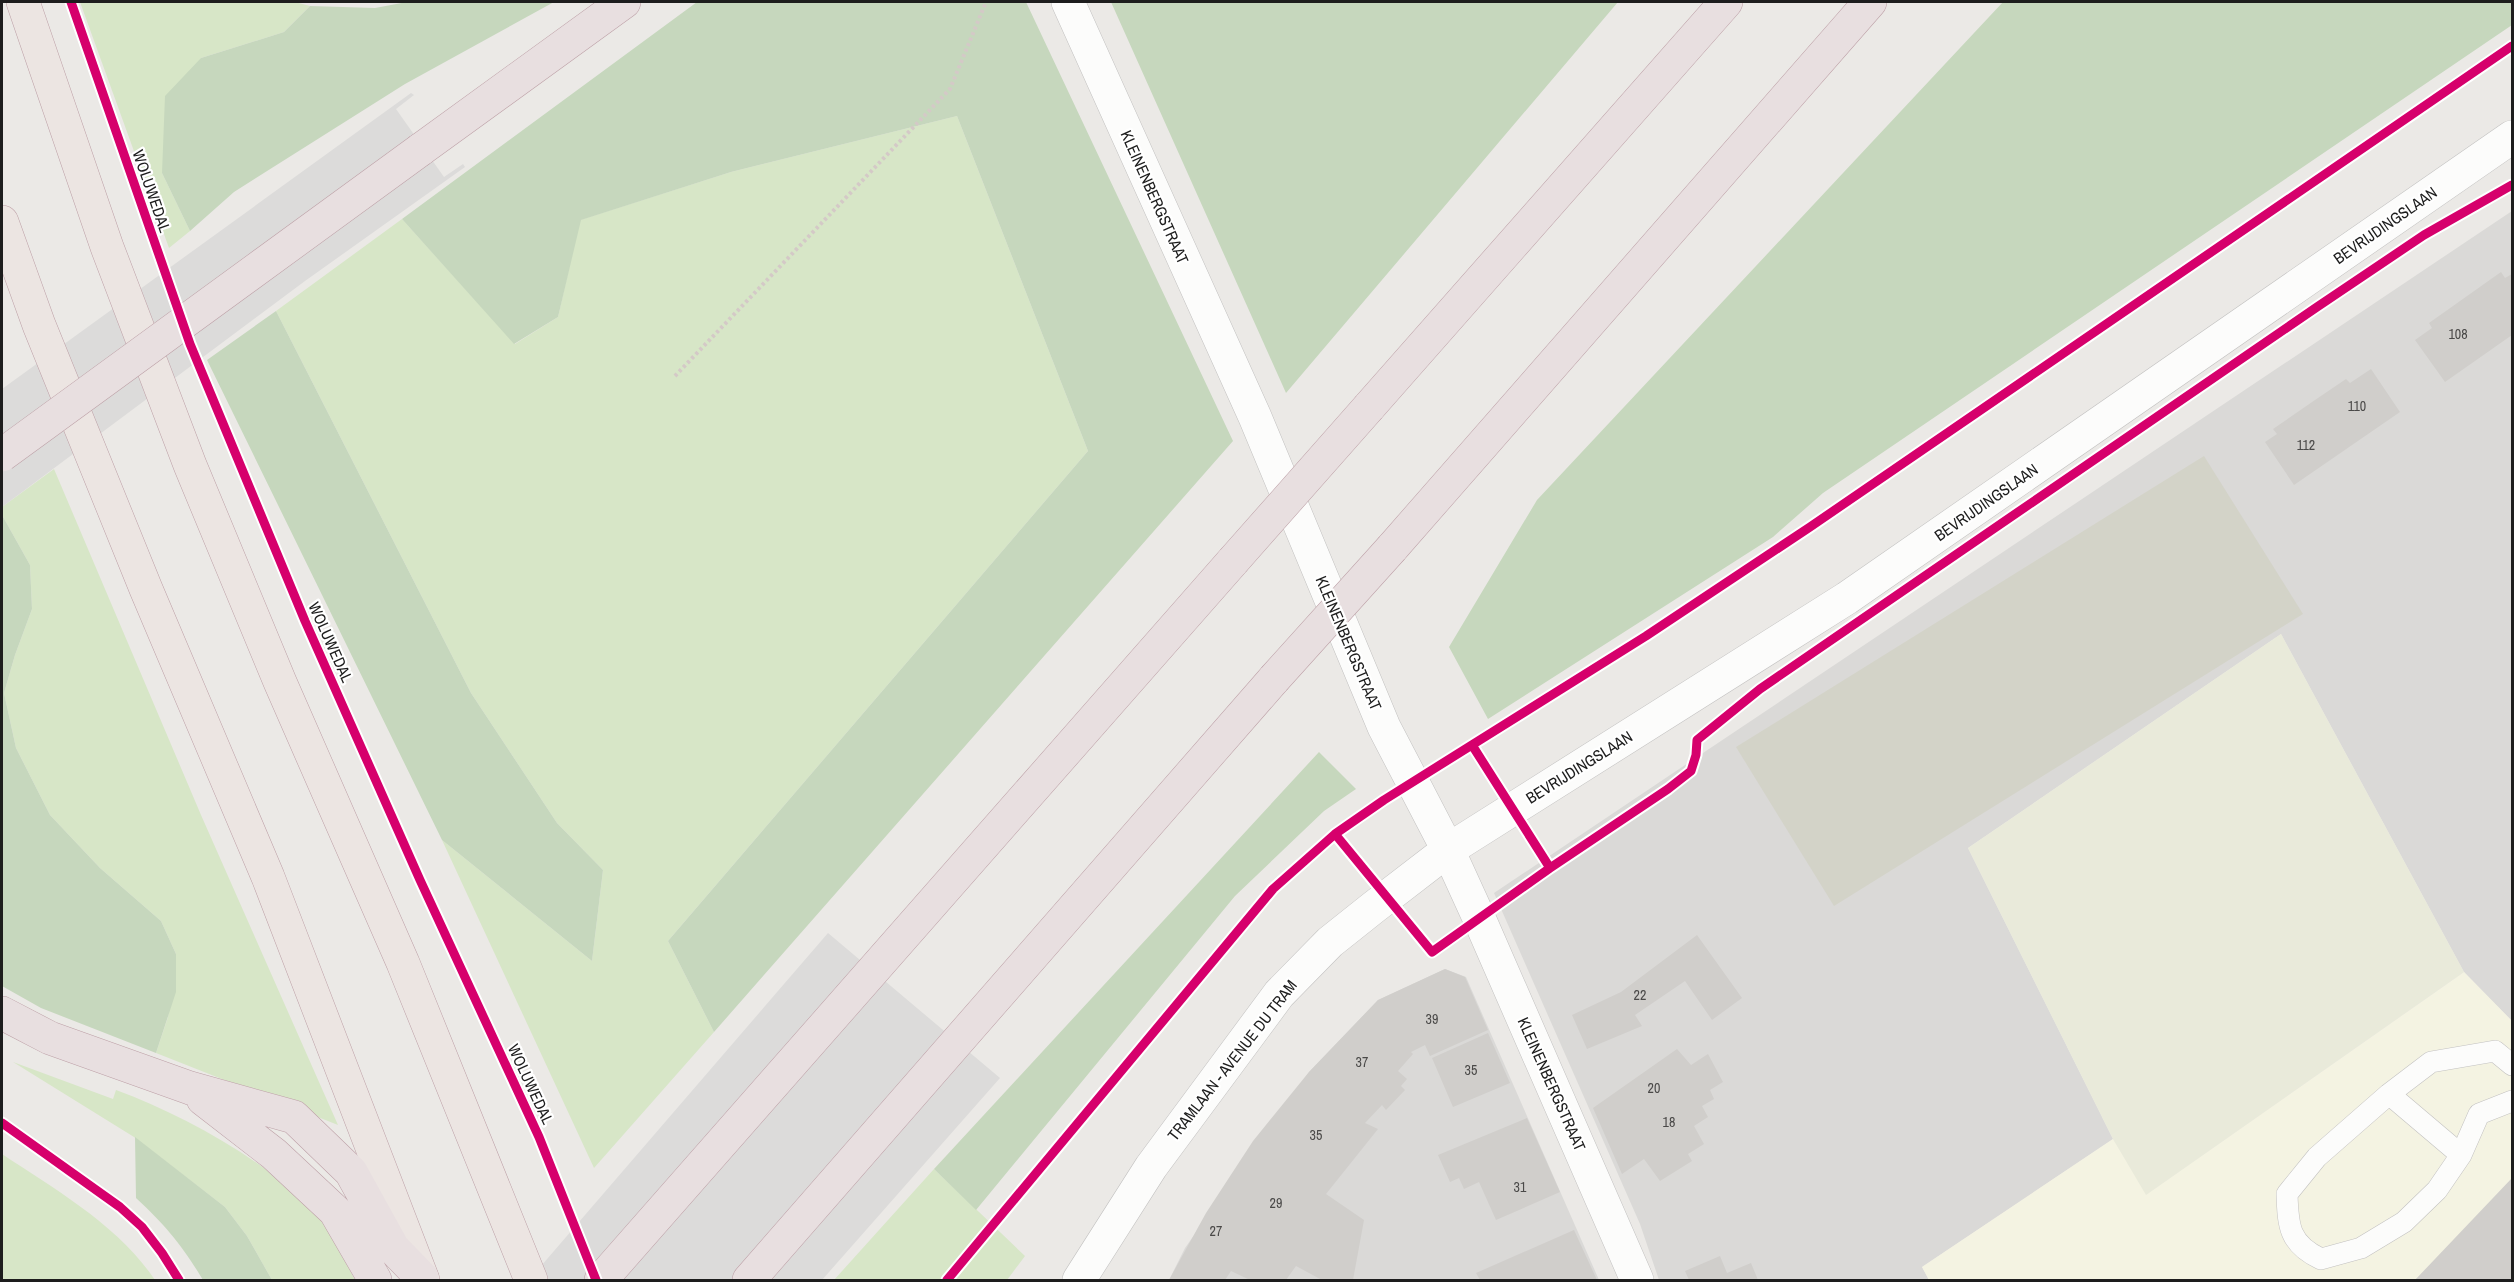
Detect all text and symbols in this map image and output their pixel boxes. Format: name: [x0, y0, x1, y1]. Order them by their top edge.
street label: KLEINENBERGSTRAAT: [1116, 127, 1194, 267]
street label: WOLUWEDAL: [128, 147, 177, 236]
street label: BEVRIJDINGSLAAN: [2329, 181, 2441, 269]
house number: 108: [2448, 325, 2468, 343]
house number: 110: [2348, 397, 2366, 415]
house number: 112: [2297, 436, 2315, 454]
street label: BEVRIJDINGSLAAN: [1930, 458, 2042, 546]
street label: KLEINENBERGSTRAAT: [1311, 572, 1387, 714]
street label: WOLUWEDAL: [303, 598, 359, 686]
street label: BEVRIJDINGSLAAN: [1522, 725, 1636, 809]
street label: TRAMLAAN - AVENUE DU TRAM: [1162, 975, 1302, 1145]
house number: 22: [1634, 986, 1646, 1004]
house number: 39: [1426, 1010, 1438, 1028]
street label: KLEINENBERGSTRAAT: [1513, 1014, 1591, 1154]
street label: WOLUWEDAL: [503, 1040, 559, 1128]
house number: 37: [1356, 1053, 1368, 1071]
house number: 35: [1465, 1061, 1477, 1079]
house number: 20: [1648, 1079, 1660, 1097]
house number: 18: [1663, 1113, 1675, 1131]
house number: 35: [1310, 1126, 1322, 1144]
house number: 31: [1514, 1178, 1527, 1196]
house number: 29: [1270, 1194, 1282, 1212]
house number: 27: [1210, 1222, 1222, 1240]

